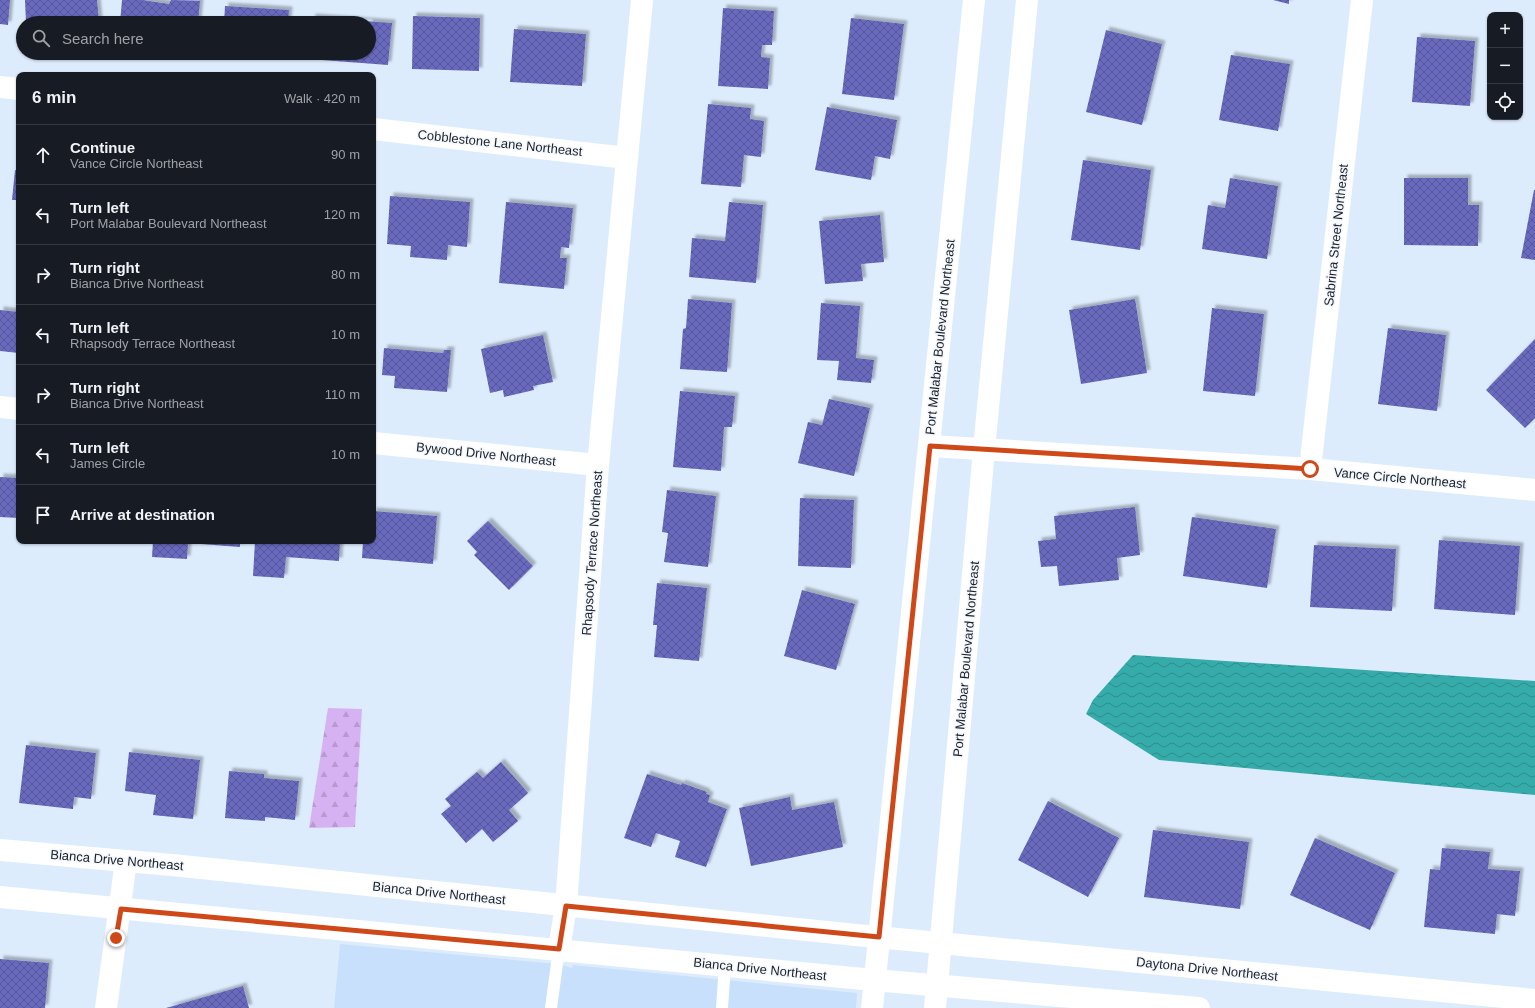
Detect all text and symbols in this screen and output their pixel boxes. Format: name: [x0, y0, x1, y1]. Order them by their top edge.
map controls: [1487, 12, 1523, 120]
button: +: [1487, 12, 1523, 48]
search box: [16, 16, 376, 60]
icon: search: [30, 27, 52, 49]
text: Search here: [62, 30, 144, 47]
button: −: [1487, 48, 1523, 84]
button: locate: [1487, 84, 1523, 120]
text: 6 min: [32, 88, 76, 107]
text: Walk · 420 m: [284, 91, 360, 106]
street label: Cobblestone Lane Northeast: [417, 127, 583, 159]
text: Continue: [70, 139, 135, 156]
icon: ahead: [32, 144, 54, 166]
text: 90 m: [331, 147, 360, 162]
text: Vance Circle Northeast: [70, 156, 203, 171]
street label: Sabrina Street Northeast: [1321, 163, 1351, 307]
text: Turn left: [70, 199, 129, 216]
icon: left: [32, 204, 54, 226]
text: 120 m: [324, 207, 360, 222]
text: Port Malabar Boulevard Northeast: [70, 216, 267, 231]
street label: Port Malabar Boulevard Northeast: [922, 238, 958, 436]
text: Turn right: [70, 259, 140, 276]
icon: right: [32, 264, 54, 286]
text: 80 m: [331, 267, 360, 282]
text: Bianca Drive Northeast: [70, 276, 204, 291]
text: Turn left: [70, 319, 129, 336]
icon: left: [32, 324, 54, 346]
text: 10 m: [331, 327, 360, 342]
text: Rhapsody Terrace Northeast: [70, 336, 235, 351]
text: Turn right: [70, 379, 140, 396]
icon: right: [32, 384, 54, 406]
text: 110 m: [325, 387, 360, 402]
text: Bianca Drive Northeast: [70, 396, 204, 411]
text: Turn left: [70, 439, 129, 456]
street label: Bywood Drive Northeast: [416, 439, 557, 469]
icon: left: [32, 444, 54, 466]
text: 10 m: [331, 447, 360, 462]
text: James Circle: [70, 456, 145, 471]
route start: [1301, 460, 1319, 478]
street label: Vance Circle Northeast: [1333, 465, 1467, 491]
street label: Rhapsody Terrace Northeast: [579, 470, 605, 636]
icon: arrive: [32, 504, 54, 526]
text: Arrive at destination: [70, 506, 215, 523]
street label: Port Malabar Boulevard Northeast: [950, 560, 982, 758]
street label: Bianca Drive Northeast: [50, 847, 185, 873]
street label: Bianca Drive Northeast: [372, 879, 507, 907]
route end: [107, 929, 125, 947]
street label: Daytona Drive Northeast: [1135, 954, 1279, 984]
street label: Bianca Drive Northeast: [693, 955, 828, 983]

